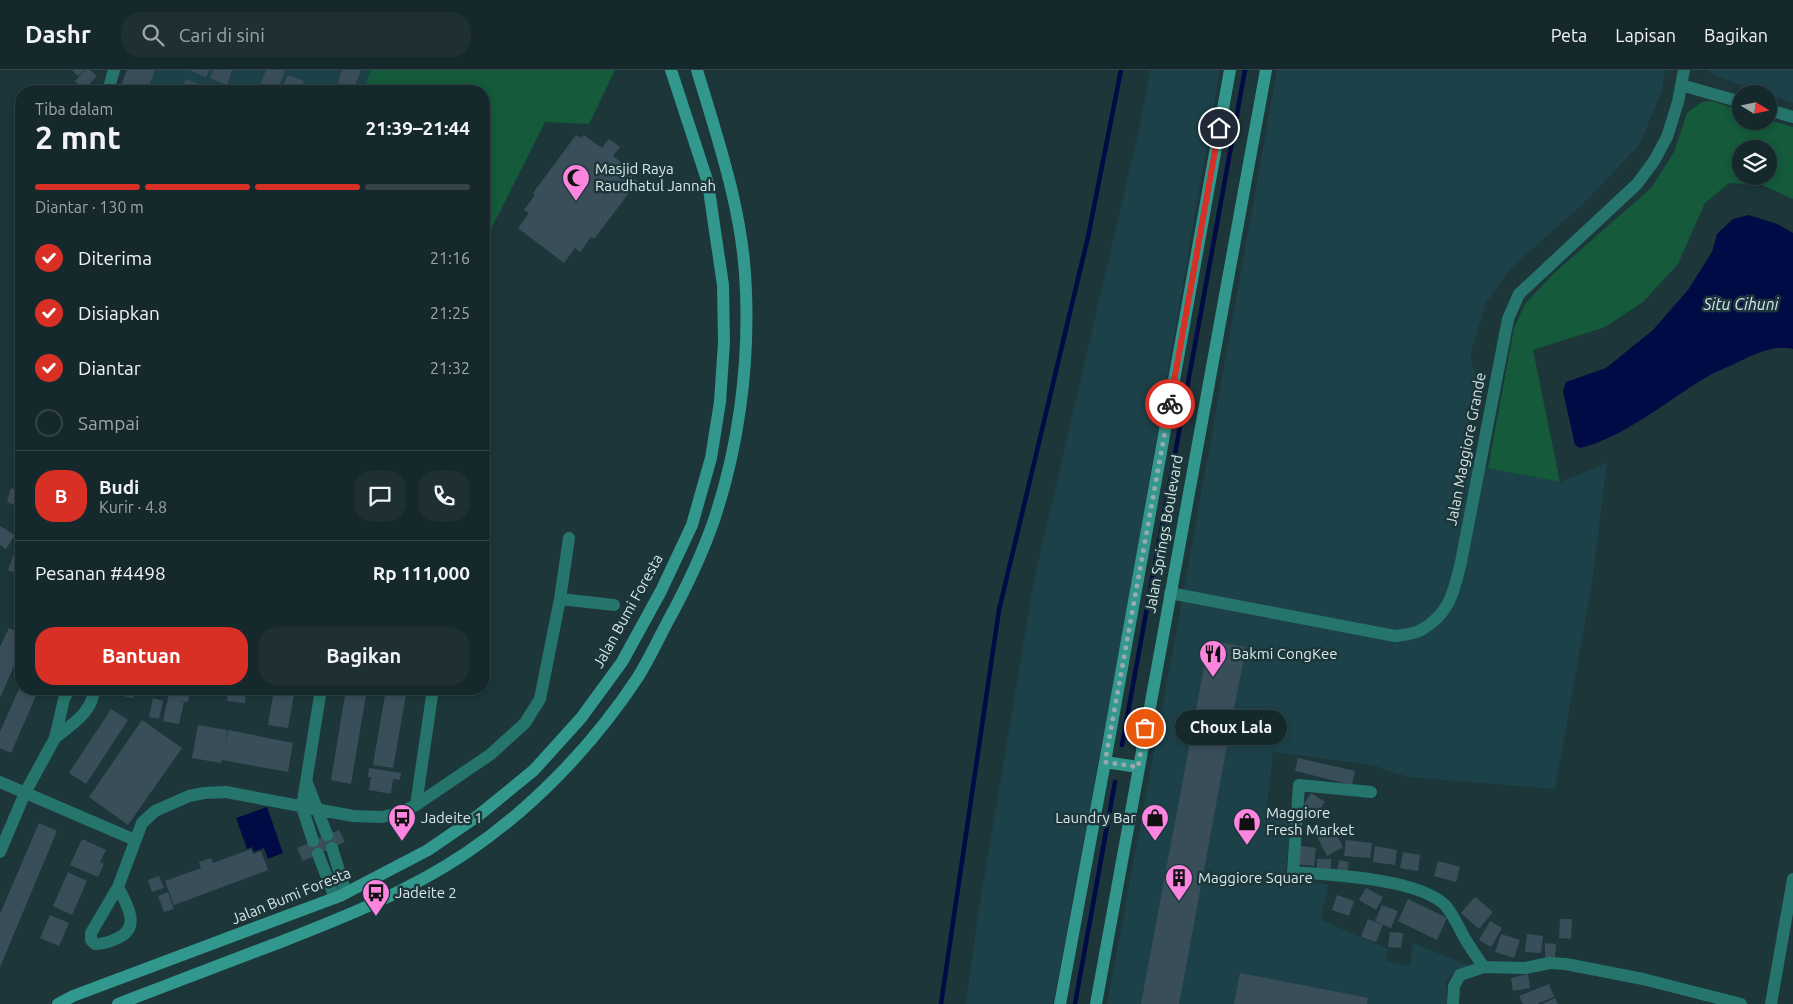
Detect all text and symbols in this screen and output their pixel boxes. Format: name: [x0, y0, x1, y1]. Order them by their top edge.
search box: [121, 12, 471, 57]
text: Dashr: [25, 21, 91, 48]
icon: search: [139, 21, 167, 49]
text: Cari di sini: [179, 24, 265, 46]
text: Peta: [1551, 25, 1587, 45]
text: Lapisan: [1615, 25, 1676, 45]
text: Bagikan: [1704, 25, 1768, 45]
north arrow: [1732, 85, 1778, 130]
map controls: [1732, 85, 1777, 185]
text: Tiba dalam: [35, 100, 113, 118]
pin: [1198, 107, 1240, 149]
icon: home: [1205, 114, 1233, 142]
text: 21:39–21:44: [365, 117, 470, 139]
text: 2 mnt: [35, 119, 121, 155]
button: layers: [1732, 140, 1777, 185]
place label: Masjid Raya Raudhatul Jannah: [595, 160, 716, 194]
mosque icon: Masjid Raya Raudhatul Jannah: [561, 163, 591, 202]
text: Diantar · 130 m: [35, 198, 144, 216]
icon: check: [35, 244, 63, 272]
text: Diterima: [78, 247, 152, 269]
text: 21:16: [430, 249, 470, 267]
water label: Situ Cihuni: [1702, 295, 1780, 313]
icon: check: [35, 299, 63, 327]
text: Disiapkan: [78, 302, 160, 324]
text: 21:25: [430, 304, 470, 322]
icon: check: [35, 354, 63, 382]
text: Diantar: [78, 357, 141, 379]
text: 21:32: [430, 359, 470, 377]
street label: Jalan Maggiore Grande: [1442, 371, 1489, 527]
courier: [1145, 379, 1195, 429]
icon: bike: [1156, 390, 1184, 418]
text: Sampai: [78, 412, 140, 434]
street label: Jalan Springs Boulevard: [1141, 453, 1186, 614]
button: chat: [354, 470, 406, 522]
button: phone: [418, 470, 470, 522]
text: Budi: [99, 476, 139, 498]
text: B: [55, 485, 67, 507]
text: Kurir · 4.8: [99, 498, 167, 516]
street label: Jalan Bumi Foresta: [589, 551, 666, 671]
text: Pesanan #4498: [35, 562, 166, 584]
text: Rp 111,000: [373, 562, 470, 584]
button: Bantuan: [35, 627, 248, 685]
button: Bagikan: [258, 627, 470, 685]
restaurant icon: Bakmi CongKee: [1198, 639, 1228, 678]
place label: Bakmi CongKee: [1232, 645, 1337, 662]
pin: [1124, 707, 1166, 749]
callout: Choux Lala: [1175, 710, 1288, 746]
icon: bag: [1131, 714, 1159, 742]
text: Choux Lala: [1190, 718, 1272, 736]
bus stop icon: Jadeite 1: [387, 803, 417, 842]
shop icon: Laundry Bar: [1140, 803, 1170, 842]
place label: Maggiore Fresh Market: [1266, 804, 1354, 838]
shop icon: Maggiore Fresh Market: [1232, 807, 1262, 846]
place label: Jadeite 1: [421, 809, 483, 826]
place label: Laundry Bar: [1055, 809, 1136, 826]
building icon: Maggiore Square: [1164, 863, 1194, 902]
street label: Jalan Bumi Foresta: [228, 864, 353, 927]
place label: Maggiore Square: [1198, 869, 1313, 886]
bus stop icon: Jadeite 2: [361, 878, 391, 917]
place label: Jadeite 2: [395, 884, 457, 901]

